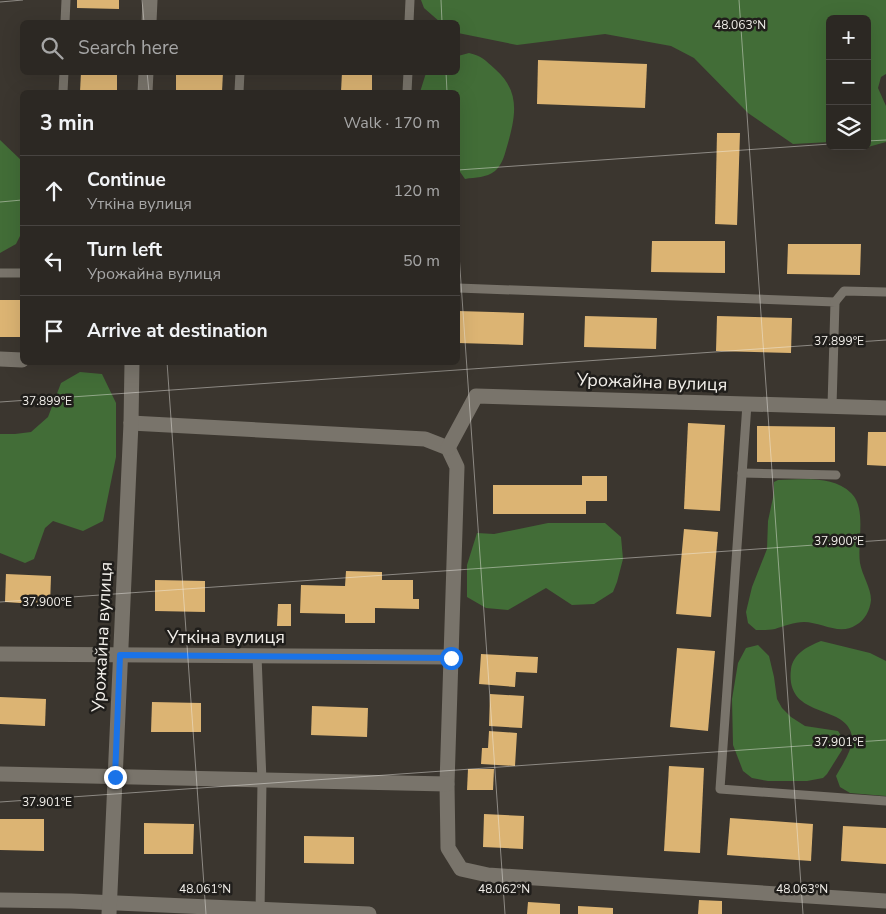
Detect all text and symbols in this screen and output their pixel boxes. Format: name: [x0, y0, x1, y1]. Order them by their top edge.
map controls: [826, 15, 871, 150]
button: +: [826, 15, 871, 60]
text: 48.063°N: [714, 17, 766, 33]
search box: [20, 20, 460, 75]
icon: search: [38, 34, 66, 62]
text: Search here: [78, 35, 179, 61]
button: −: [826, 60, 871, 105]
button: layers: [826, 105, 871, 150]
text: 3 min: [40, 109, 94, 137]
text: Walk · 170 m: [344, 112, 440, 134]
text: Continue: [87, 167, 166, 193]
icon: ahead: [40, 177, 68, 205]
text: 120 m: [393, 180, 440, 202]
text: Уткiна вулиця: [87, 193, 192, 215]
text: Turn left: [87, 237, 162, 263]
icon: left: [40, 247, 68, 275]
text: 50 m: [403, 250, 440, 272]
text: Урожайна вулиця: [87, 263, 221, 285]
icon: arrive: [40, 317, 68, 345]
text: Arrive at destination: [87, 318, 268, 344]
text: 37.899°E: [814, 333, 864, 349]
street label: Урожайна вулиця: [575, 367, 728, 397]
text: 37.899°E: [22, 393, 72, 409]
text: 37.900°E: [814, 533, 864, 549]
street label: Урожайна вулиця: [86, 561, 118, 714]
text: 37.900°E: [22, 594, 72, 610]
street label: Уткiна вулиця: [166, 625, 285, 649]
route start: [440, 647, 463, 670]
text: 37.901°E: [814, 734, 864, 750]
route end: [104, 766, 127, 789]
text: 37.901°E: [22, 794, 72, 810]
text: 48.061°N: [179, 881, 231, 897]
text: 48.062°N: [478, 881, 530, 897]
text: 48.063°N: [776, 881, 828, 897]

